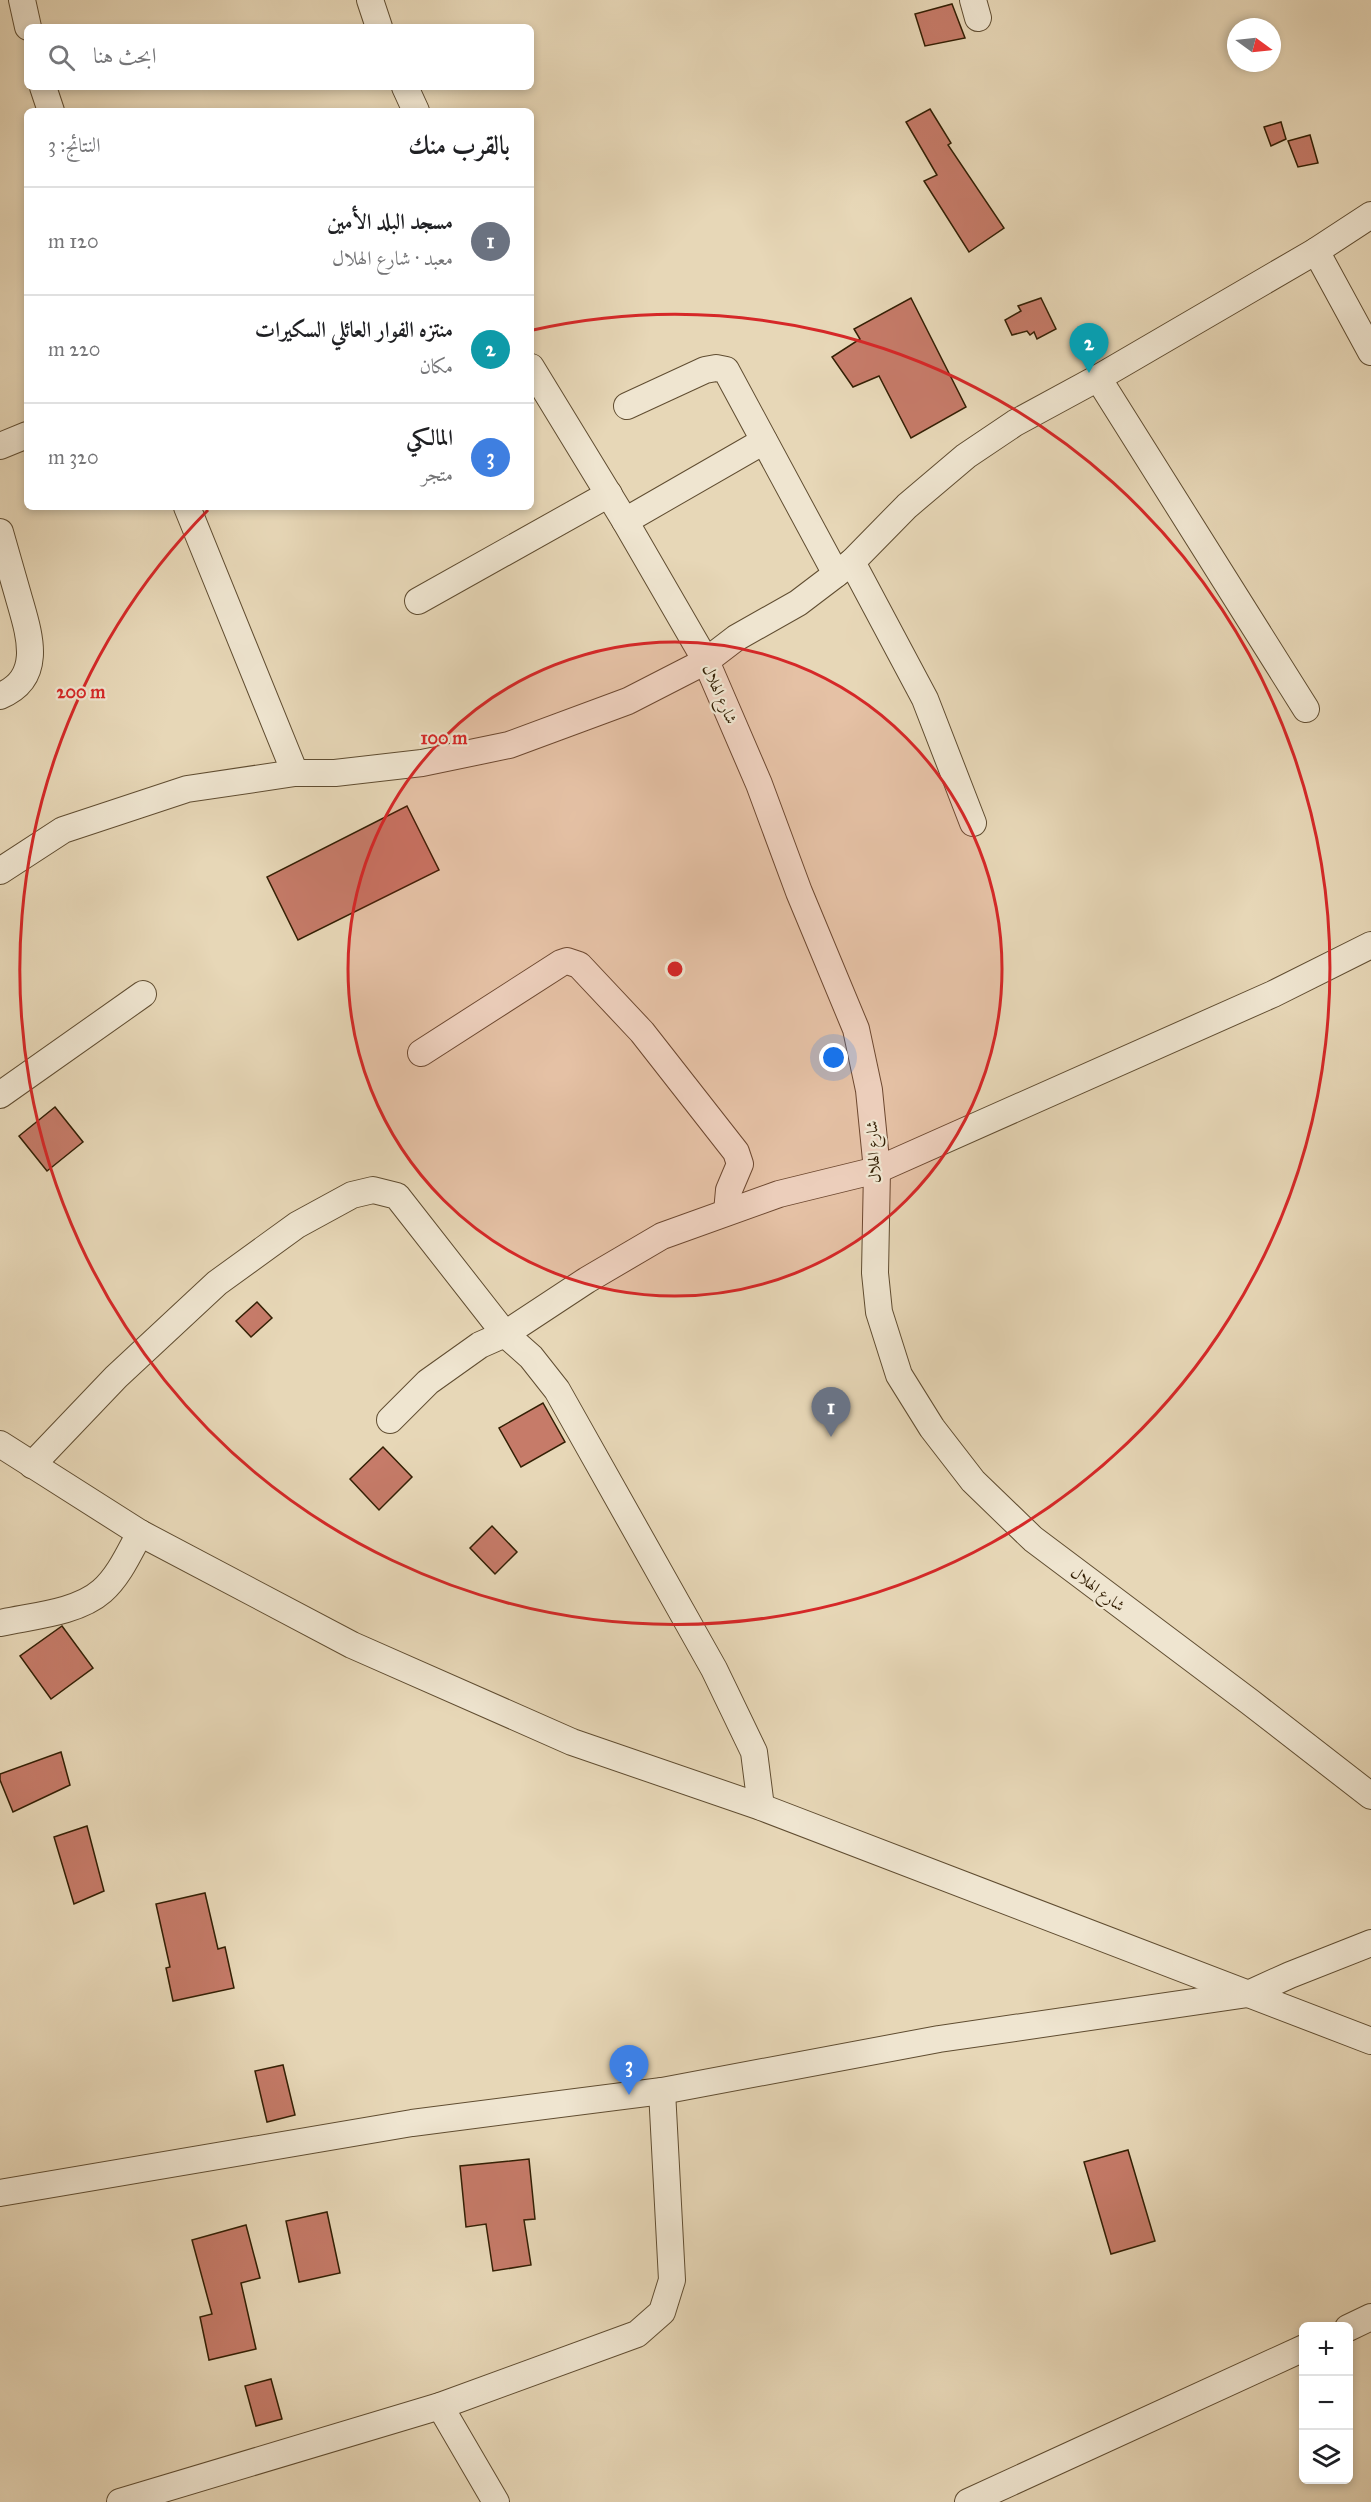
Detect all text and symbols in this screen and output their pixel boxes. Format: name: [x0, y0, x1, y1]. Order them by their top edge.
north arrow: [1227, 18, 1281, 72]
search box: [24, 24, 534, 90]
icon: search: [45, 41, 78, 74]
text: ابحث هنا: [93, 42, 156, 69]
text: بالقرب منك: [408, 129, 510, 161]
text: النتائج: 3: [48, 133, 100, 157]
text: مسجد البلد الأمين: [327, 208, 453, 235]
text: 120 m: [48, 229, 99, 253]
text: 1: [487, 229, 494, 253]
text: معبد · شارع الهلال: [332, 246, 453, 270]
text: منتزه الفوار العائلي السكيرات: [255, 316, 453, 343]
pin: 2: [1070, 324, 1108, 373]
text: 220 m: [48, 337, 100, 361]
text: 2: [486, 337, 495, 361]
text: مكان: [419, 354, 453, 378]
text: المالكي: [406, 424, 453, 451]
text: 320 m: [48, 445, 99, 469]
text: 3: [487, 445, 495, 469]
text: متجر: [421, 462, 453, 486]
street label: شارع الهلال: [695, 661, 741, 728]
text: 200 m: [57, 681, 106, 703]
text: 100 m: [421, 727, 468, 749]
centre of rings: [665, 959, 685, 979]
your location: [819, 1043, 848, 1072]
street label: شارع الهلال: [862, 1120, 888, 1184]
pin: 1: [812, 1388, 850, 1437]
street label: شارع الهلال: [1065, 1563, 1129, 1619]
pin: 3: [610, 2046, 648, 2095]
map controls: [1299, 2322, 1353, 2484]
button: +: [1299, 2322, 1353, 2376]
button: −: [1299, 2376, 1353, 2430]
button: layers: [1299, 2430, 1353, 2484]

